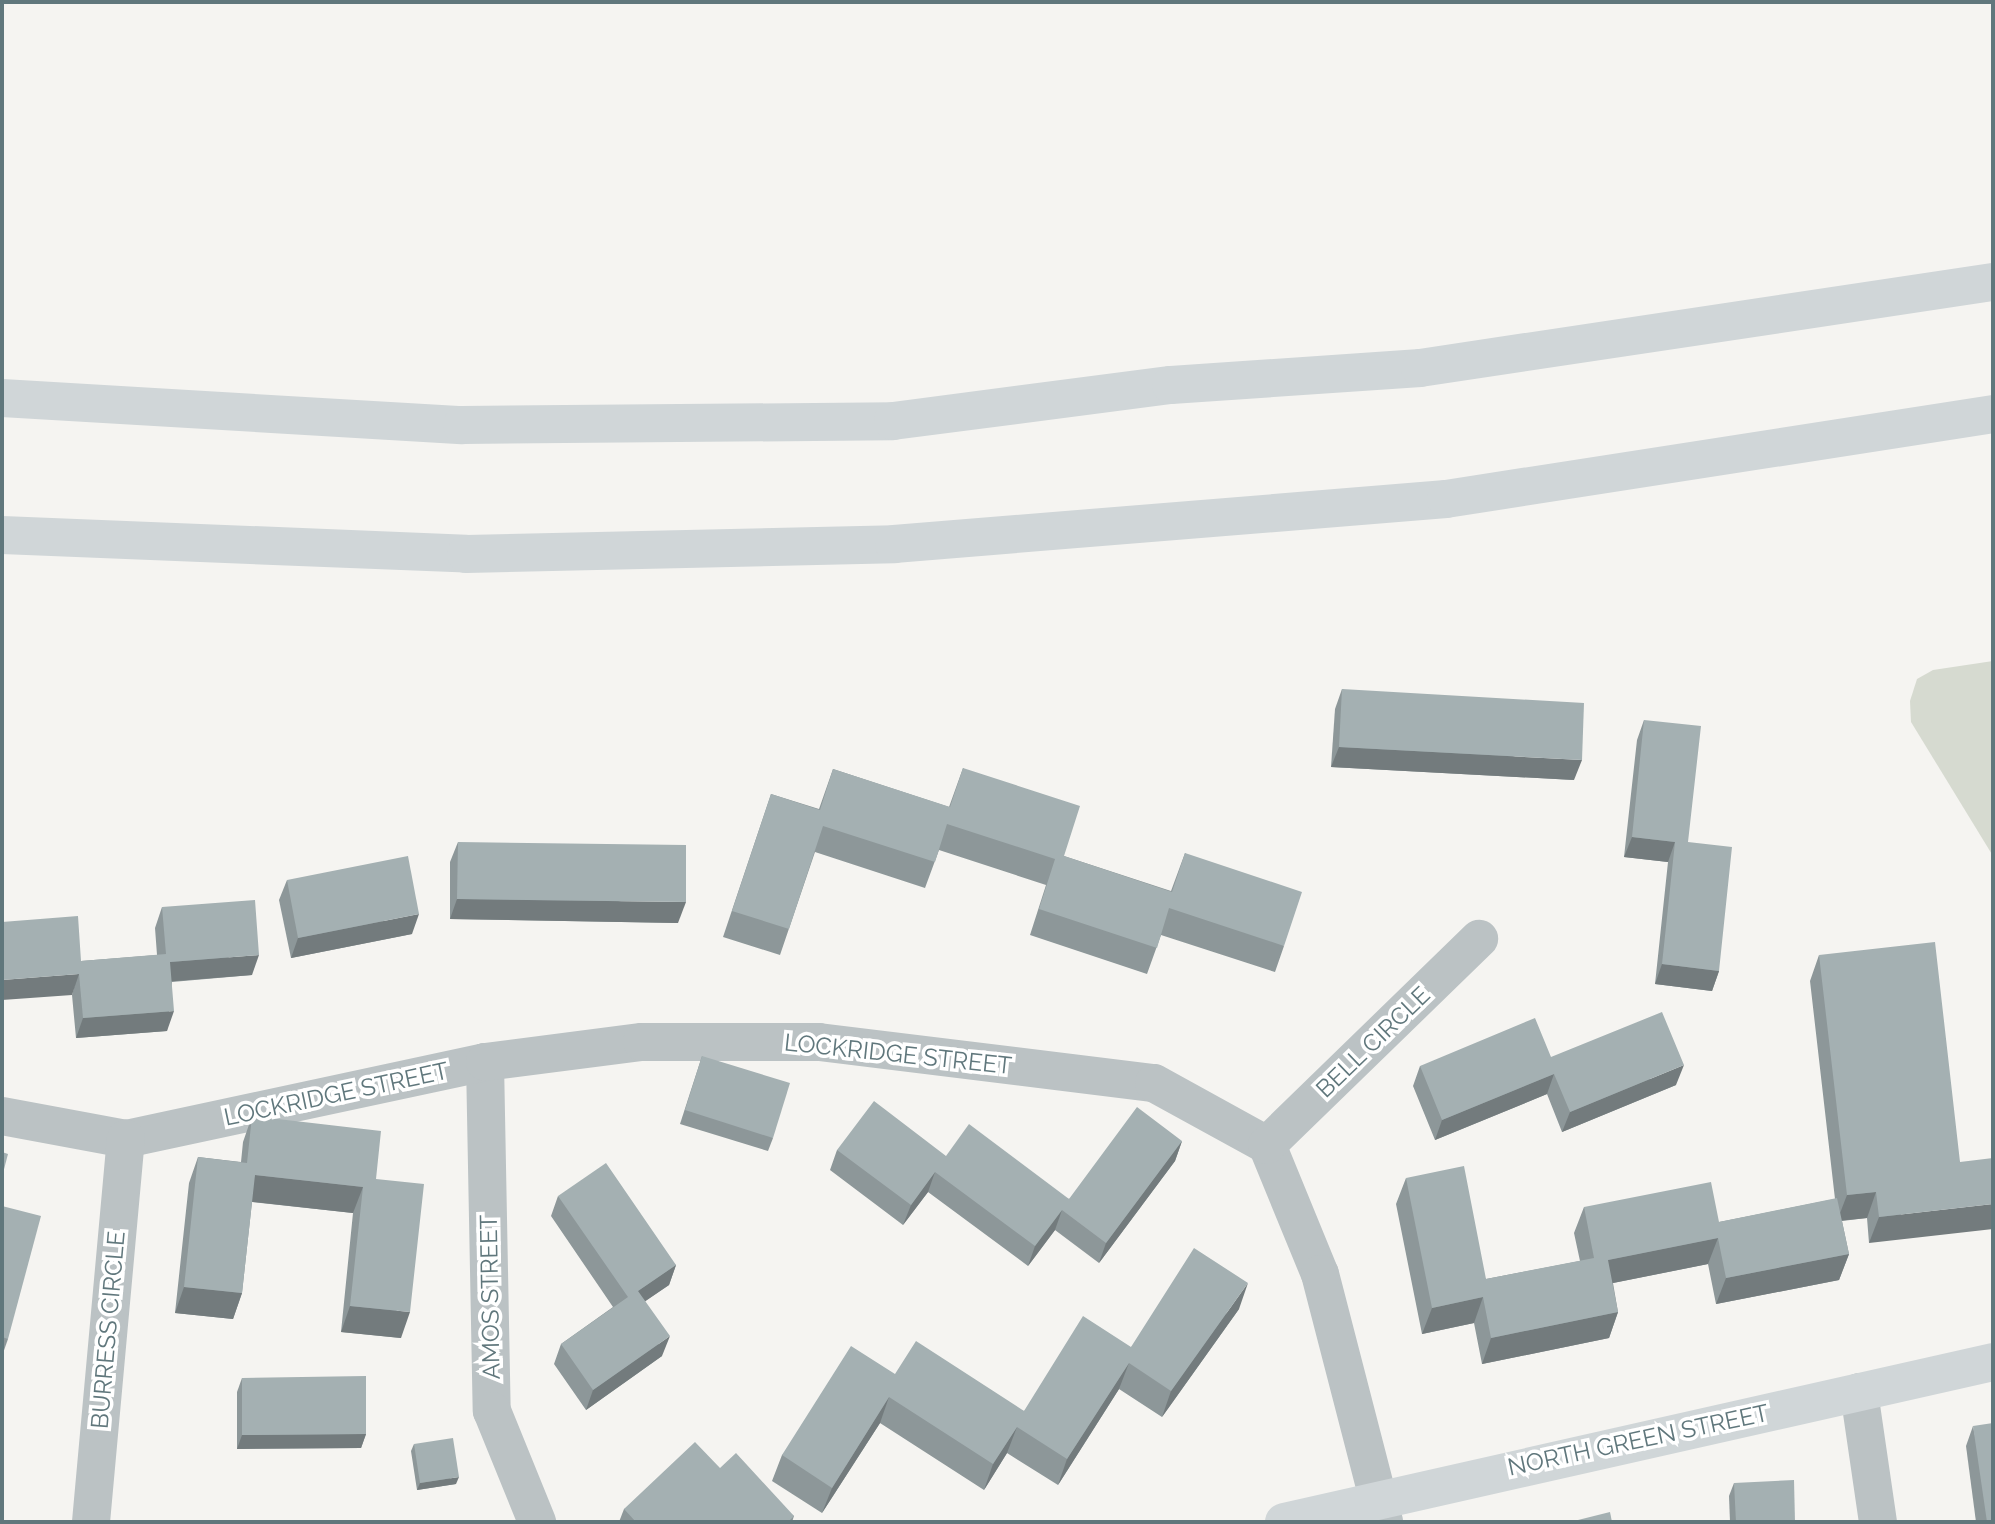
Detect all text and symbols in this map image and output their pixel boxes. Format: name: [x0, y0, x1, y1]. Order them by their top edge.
street label: BELL CIRCLE: [1310, 980, 1436, 1104]
street label: LOCKRIDGE STREET: [783, 1028, 1013, 1080]
street label: LOCKRIDGE STREET: [221, 1056, 451, 1132]
street label: AMOS STREET: [474, 1214, 506, 1380]
street label: BURRESS CIRCLE: [85, 1230, 131, 1430]
street label: NORTH GREEN STREET: [1505, 1398, 1771, 1482]

